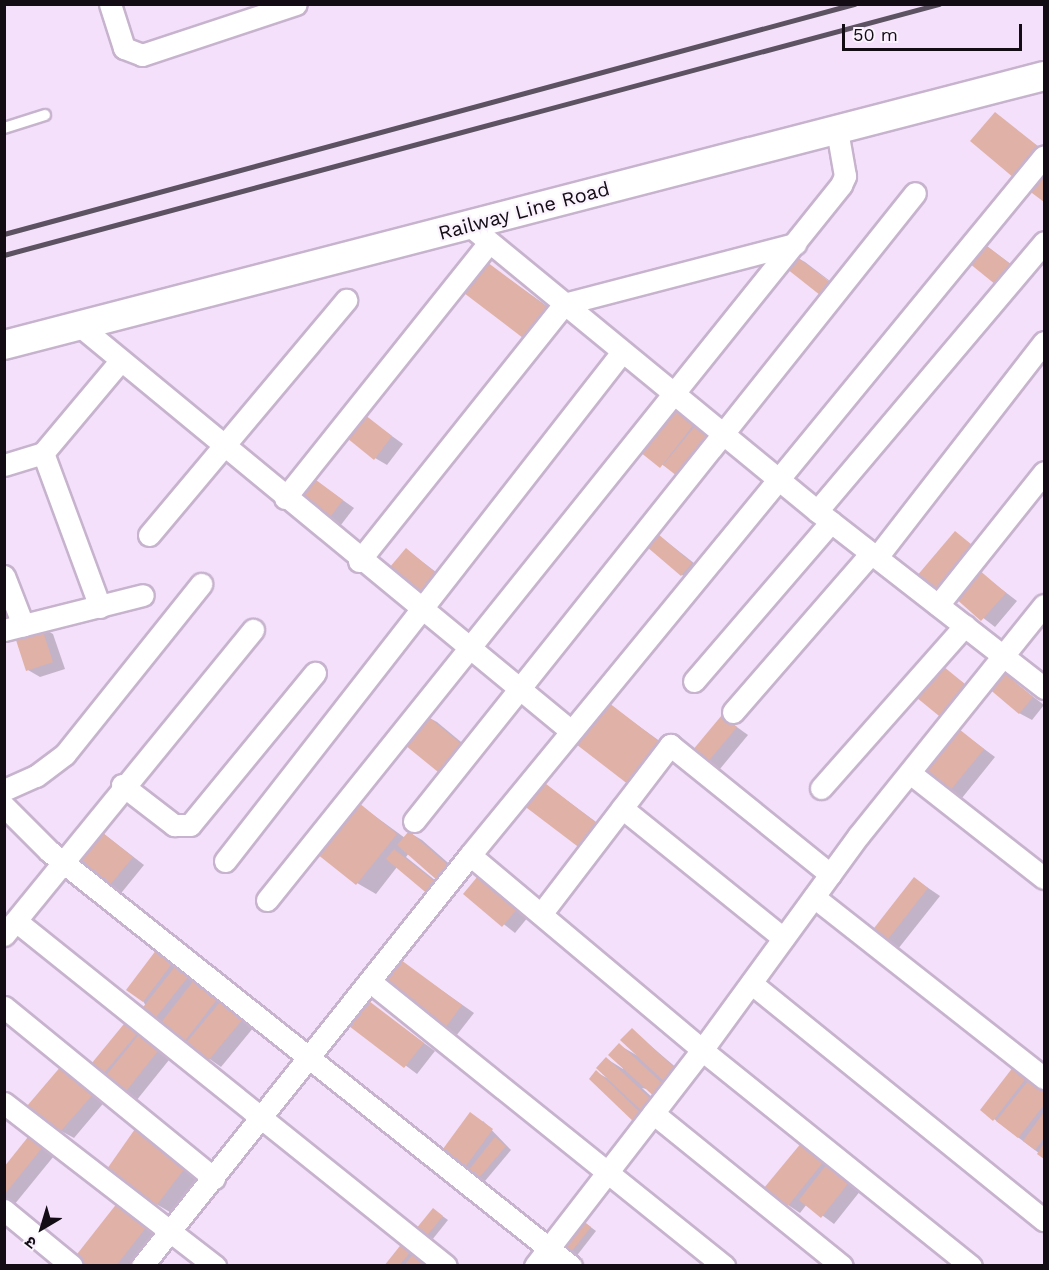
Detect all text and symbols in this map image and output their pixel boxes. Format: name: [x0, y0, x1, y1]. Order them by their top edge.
scale bar: [845, 12, 1025, 50]
text: 50 m: [853, 24, 898, 45]
street label: Railway Line Road: [435, 177, 613, 245]
north arrow: [12, 1198, 72, 1258]
text: उ: [21, 1232, 40, 1253]

